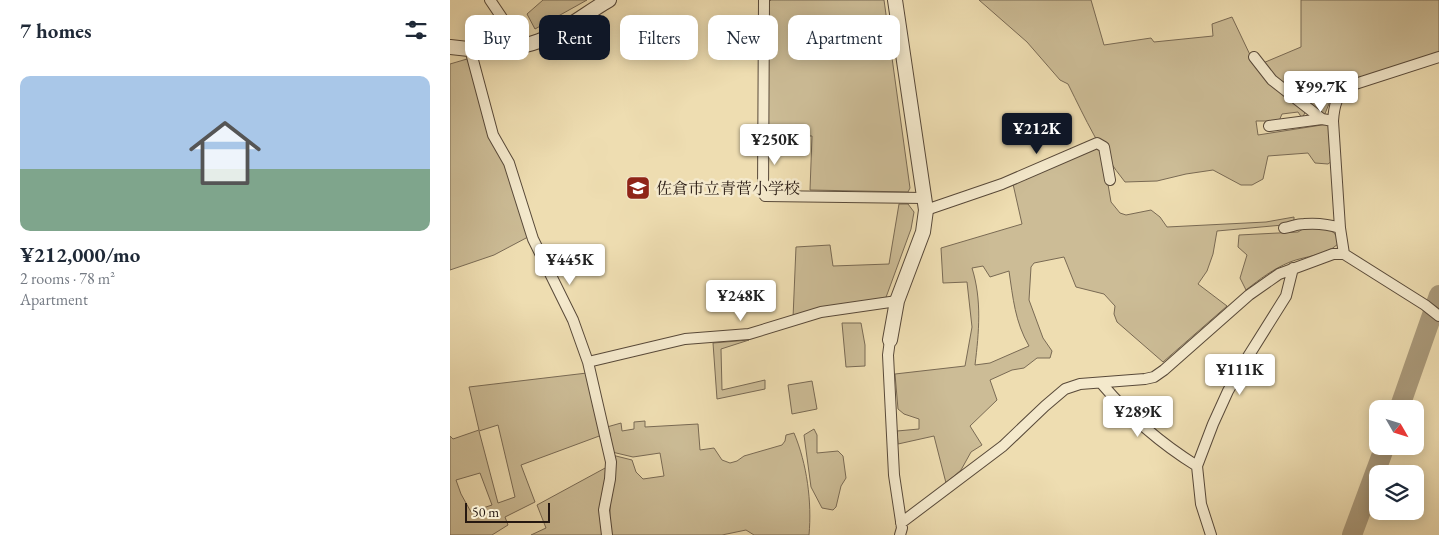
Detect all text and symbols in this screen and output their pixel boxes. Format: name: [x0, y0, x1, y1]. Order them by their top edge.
chip: Buy: [465, 15, 529, 60]
chip: Rent: [539, 15, 610, 60]
chip: Filters: [620, 15, 698, 60]
chip: New: [708, 15, 778, 60]
chip: Apartment: [788, 15, 900, 60]
icon: filters: [402, 16, 430, 44]
text: 7 homes: [20, 17, 92, 44]
pin: ¥99.7K: [1280, 70, 1362, 113]
text: ¥99.7K: [1295, 76, 1347, 97]
icon: home: [180, 108, 270, 198]
pin: ¥212K: [1002, 112, 1072, 155]
text: ¥212K: [1013, 118, 1061, 139]
pin: ¥250K: [740, 124, 810, 166]
text: ¥250K: [751, 129, 799, 150]
school or university icon: 佐倉市立青菅小学校: [625, 175, 651, 201]
place label: 佐倉市立青菅小学校: [656, 178, 800, 199]
text: ¥212,000/mo: [20, 241, 140, 268]
pin: ¥445K: [535, 244, 605, 286]
text: ¥445K: [546, 249, 594, 270]
text: 2 rooms · 78 m²: [20, 268, 115, 289]
pin: ¥248K: [706, 280, 776, 322]
text: ¥248K: [717, 285, 765, 306]
text: Apartment: [20, 289, 88, 310]
pin: ¥111K: [1205, 354, 1275, 396]
text: ¥111K: [1216, 359, 1264, 380]
pin: ¥289K: [1103, 396, 1173, 438]
north arrow: [1369, 400, 1424, 455]
map controls: [1369, 400, 1424, 520]
text: ¥289K: [1114, 401, 1162, 422]
button: layers: [1369, 465, 1424, 520]
scale bar: [465, 500, 550, 523]
text: 50 m: [472, 503, 499, 521]

